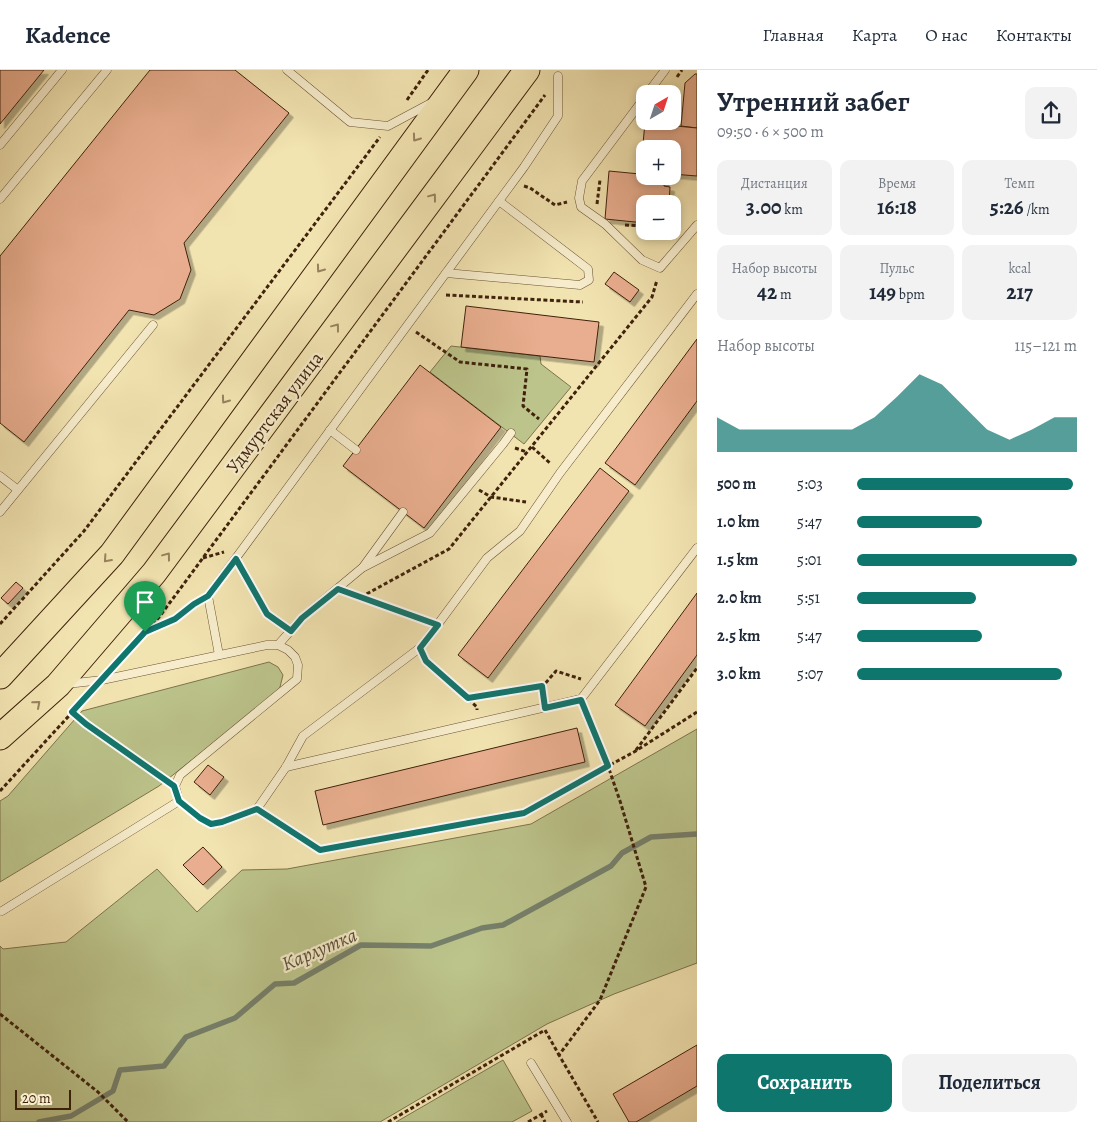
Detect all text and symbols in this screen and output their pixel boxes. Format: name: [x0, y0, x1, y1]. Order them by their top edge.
text: Kadence: [25, 19, 111, 51]
text: Главная: [763, 23, 824, 47]
text: Карта: [852, 23, 897, 47]
text: О нас: [925, 23, 968, 47]
text: Контакты: [996, 23, 1072, 47]
text: Утренний забег: [717, 83, 910, 121]
north arrow: [636, 85, 681, 130]
map controls: [636, 85, 681, 240]
button: share: [1025, 87, 1077, 139]
text: 09:50 · 6 × 500 m: [717, 121, 824, 143]
one-way arrow: [413, 132, 422, 142]
button: +: [636, 140, 681, 185]
text: Дистанция: [741, 174, 808, 193]
text: Время: [878, 174, 916, 193]
text: Темп: [1004, 174, 1035, 193]
one-way arrow: [427, 193, 436, 203]
text: 3.00: [746, 193, 782, 221]
text: 16:18: [877, 193, 917, 221]
text: 5:26: [990, 193, 1024, 221]
button: −: [636, 195, 681, 240]
text: km: [782, 200, 803, 219]
text: /km: [1024, 200, 1050, 219]
text: Набор высоты: [731, 259, 817, 278]
text: Пульс: [879, 259, 914, 278]
text: kcal: [1008, 259, 1031, 278]
one-way arrow: [318, 263, 326, 272]
text: 42: [757, 278, 777, 306]
text: 149: [869, 278, 896, 306]
text: 217: [1006, 278, 1033, 306]
text: m: [777, 285, 792, 304]
text: bpm: [896, 285, 925, 304]
one-way arrow: [331, 324, 339, 333]
text: Набор высоты: [717, 335, 815, 357]
text: 115–121 m: [1014, 335, 1077, 357]
street label: Удмуртская улица: [220, 346, 329, 479]
one-way arrow: [222, 394, 230, 403]
text: 500 m: [717, 473, 756, 495]
text: 5:03: [797, 473, 823, 495]
text: 1.0 km: [717, 511, 760, 533]
text: 5:47: [797, 511, 822, 533]
text: 1.5 km: [717, 549, 758, 571]
text: 5:01: [797, 549, 822, 571]
one-way arrow: [161, 552, 170, 562]
one-way arrow: [105, 553, 113, 562]
pin: [124, 581, 166, 632]
text: 2.0 km: [717, 587, 762, 609]
text: 5:51: [797, 587, 820, 609]
icon: arrive: [131, 588, 159, 616]
text: 2.5 km: [717, 625, 760, 647]
text: 5:47: [797, 625, 822, 647]
text: 3.0 km: [717, 663, 761, 685]
text: 5:07: [797, 663, 823, 685]
one-way arrow: [31, 701, 40, 710]
water label: Карлутка: [277, 922, 361, 977]
button: Сохранить: [717, 1054, 892, 1112]
button: Поделиться: [902, 1054, 1077, 1112]
scale bar: [15, 1087, 71, 1110]
text: 20 m: [22, 1089, 51, 1108]

